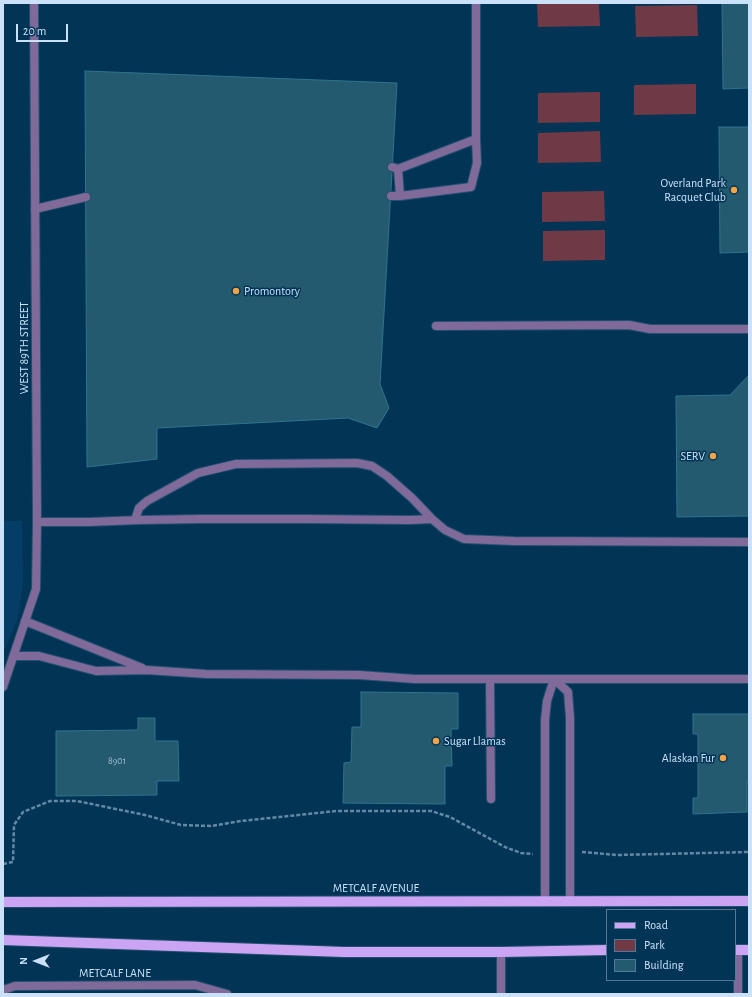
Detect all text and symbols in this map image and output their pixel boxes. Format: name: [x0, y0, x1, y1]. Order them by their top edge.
scale bar: [18, 16, 70, 42]
text: 20 m: [23, 25, 46, 37]
place label: Overland Park Racquet Club: [661, 176, 726, 204]
marker: Overland Park Racquet Club: [729, 185, 739, 195]
place label: Promontory: [244, 284, 300, 298]
marker: Promontory: [231, 286, 241, 296]
street label: WEST 89TH STREET: [17, 302, 31, 394]
place label: SERV: [680, 449, 705, 463]
marker: SERV: [708, 451, 718, 461]
place label: Sugar Llamas: [444, 734, 506, 748]
marker: Sugar Llamas: [431, 736, 441, 746]
place label: Alaskan Fur: [662, 751, 715, 765]
marker: Alaskan Fur: [718, 753, 728, 763]
house number: 8901: [108, 755, 126, 767]
street label: METCALF AVENUE: [333, 881, 419, 895]
legend: [606, 909, 736, 981]
text: Road: [644, 919, 668, 931]
text: Park: [644, 939, 665, 951]
north arrow: [16, 941, 56, 981]
text: N: [18, 957, 29, 965]
text: Building: [644, 959, 684, 971]
street label: METCALF LANE: [79, 966, 151, 980]

